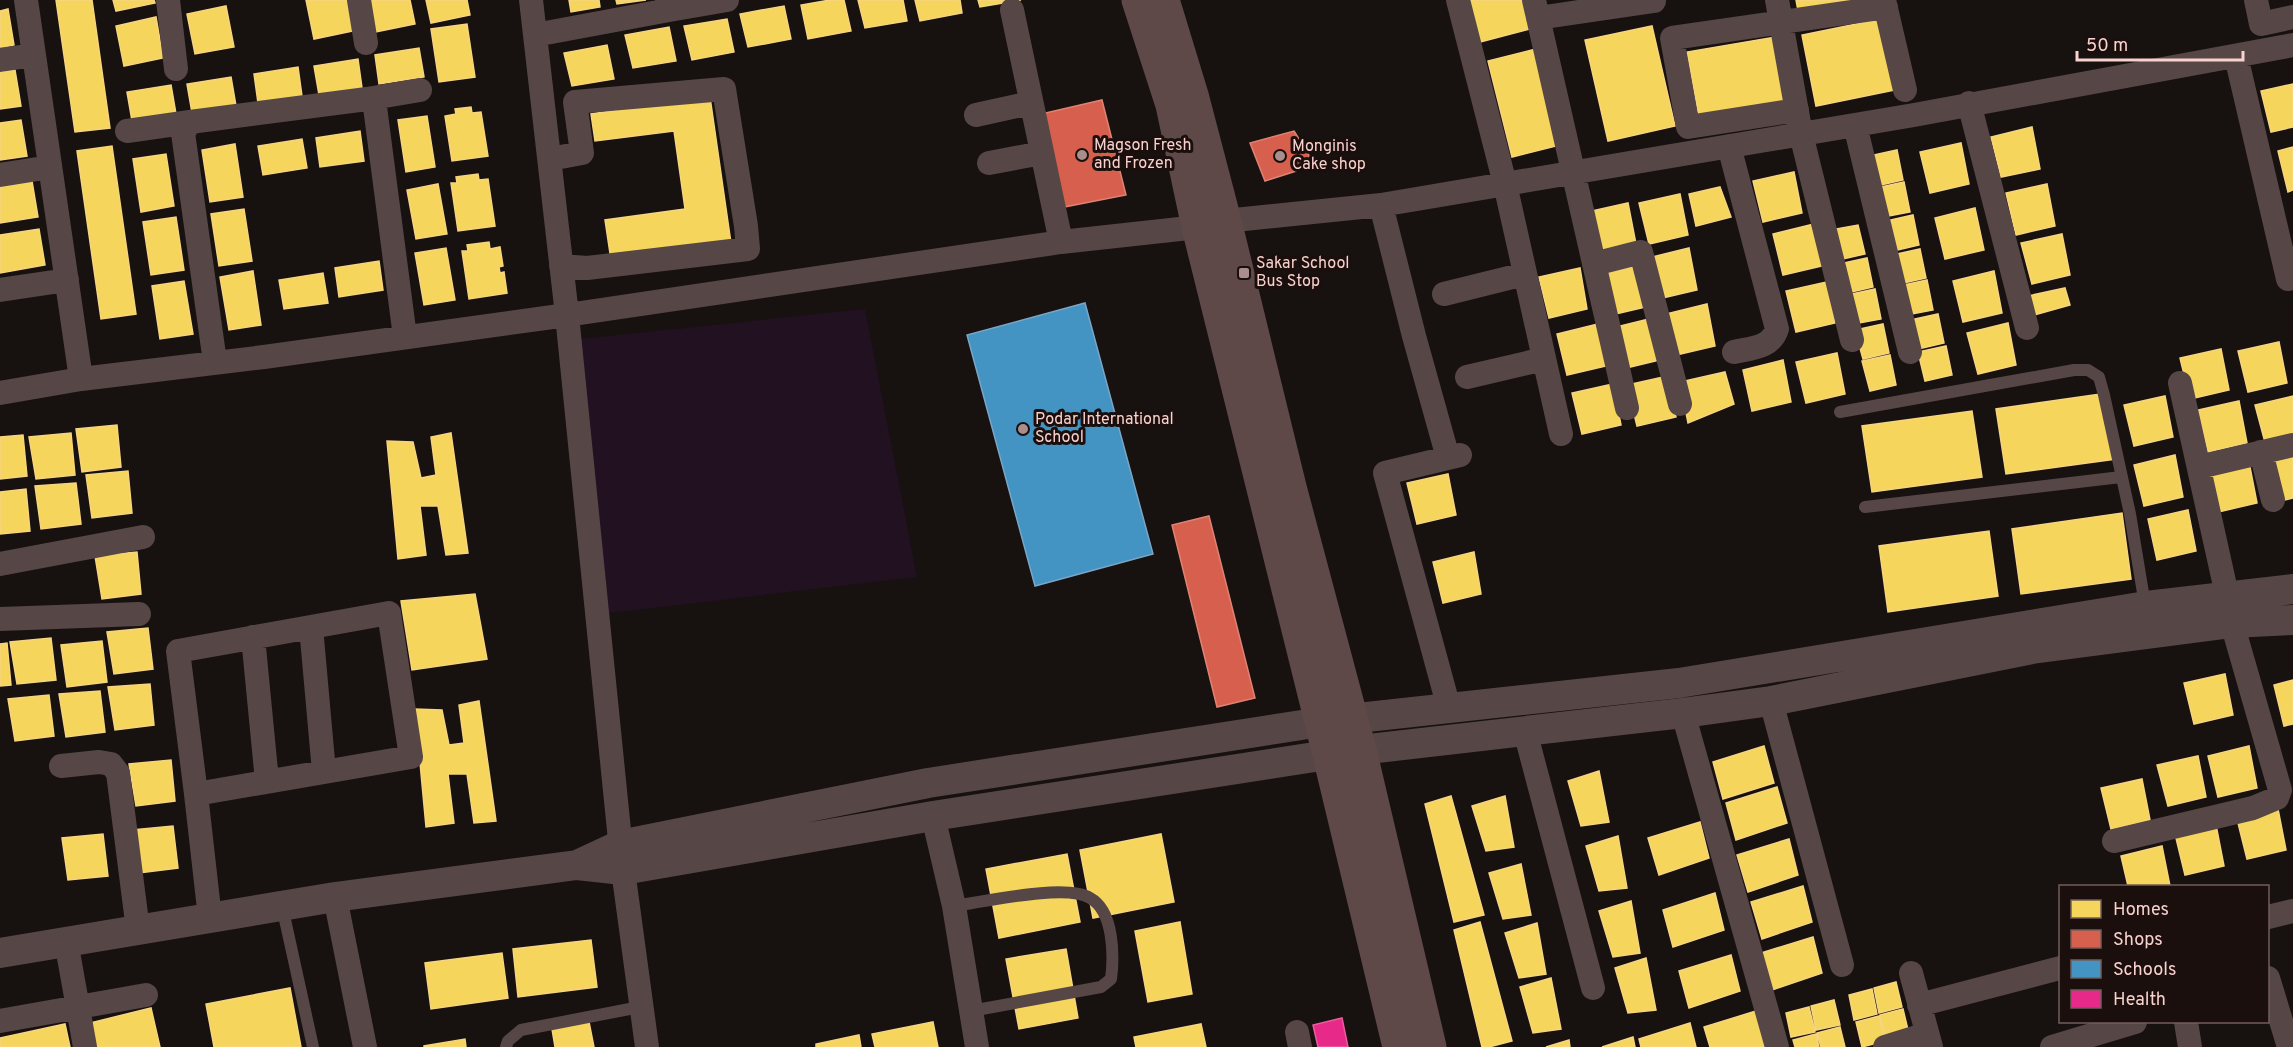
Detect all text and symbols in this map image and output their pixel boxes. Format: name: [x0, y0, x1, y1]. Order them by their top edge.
scale bar: [2077, 24, 2244, 62]
text: 50 m: [2086, 35, 2128, 58]
place label: Magson Fresh and Frozen: [1094, 136, 1192, 174]
place label: Monginis Cake shop: [1292, 137, 1366, 175]
marker: Magson Fresh and Frozen: [1075, 148, 1089, 162]
marker: Monginis Cake shop: [1273, 149, 1287, 163]
place label: Sakar School Bus Stop: [1256, 254, 1350, 292]
marker: Sakar School Bus Stop: [1237, 266, 1251, 280]
place label: Podar International School: [1035, 410, 1174, 448]
marker: Podar International School: [1016, 422, 1030, 436]
legend: [2059, 885, 2269, 1023]
text: Homes: [2113, 899, 2169, 922]
text: Shops: [2113, 929, 2163, 952]
text: Schools: [2113, 959, 2176, 982]
text: Health: [2113, 989, 2166, 1012]

